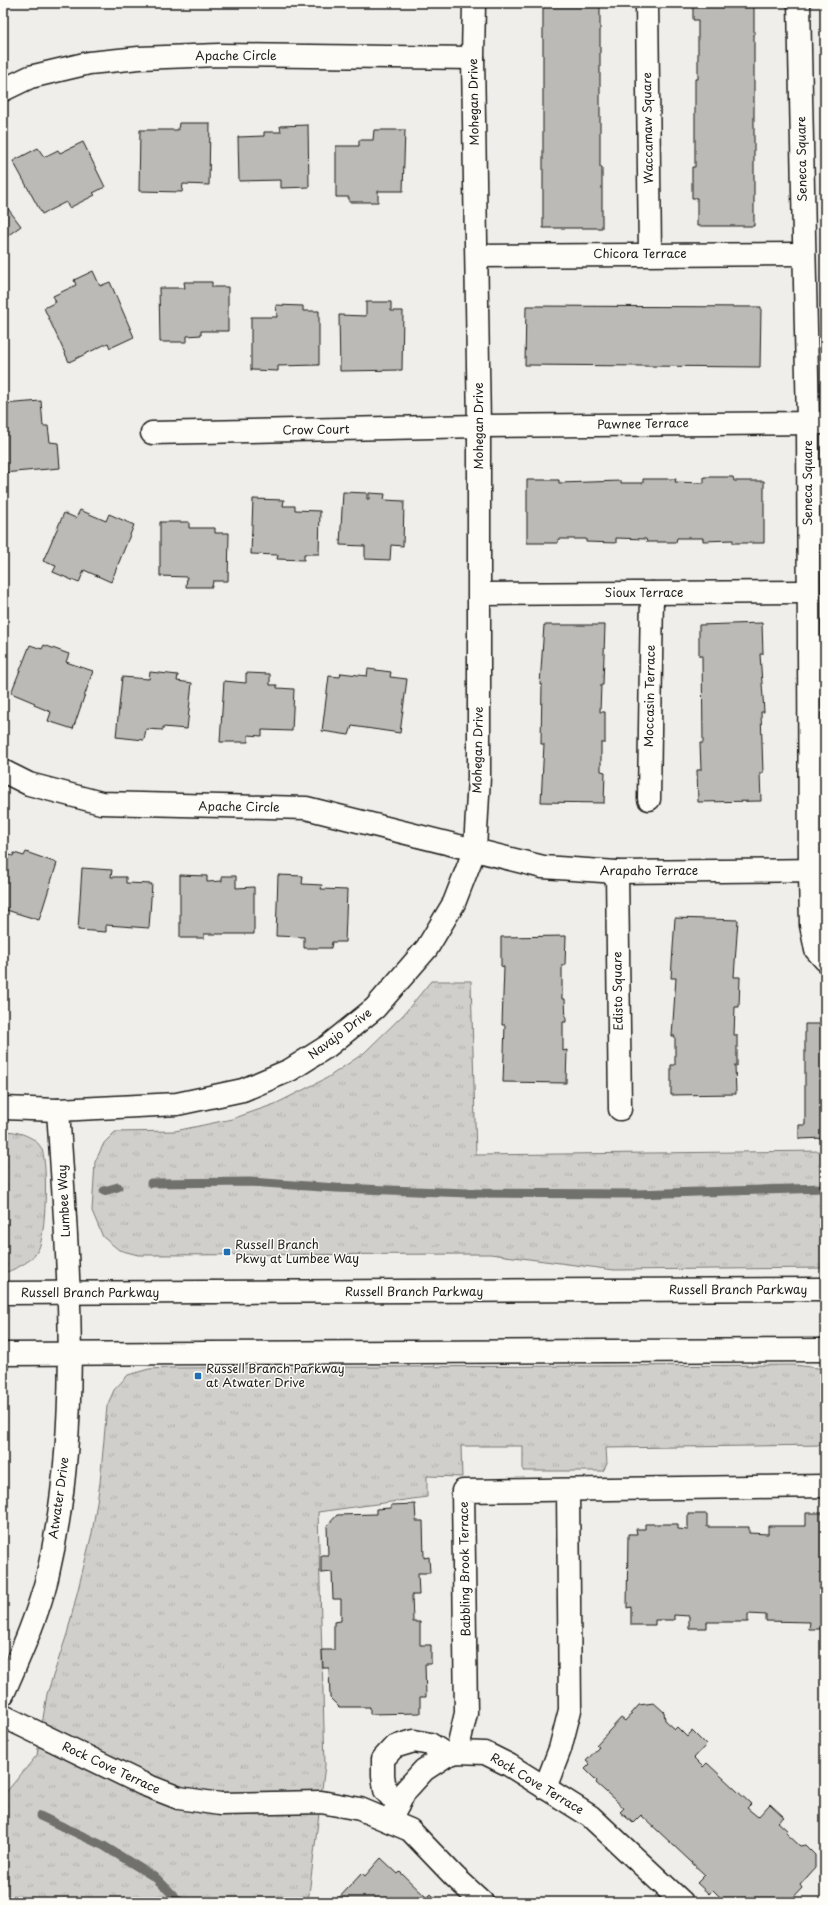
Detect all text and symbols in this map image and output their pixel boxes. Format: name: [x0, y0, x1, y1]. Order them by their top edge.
street label: Apache Circle: [195, 46, 277, 64]
street label: Mohegan Drive: [463, 58, 483, 146]
street label: Waccamaw Square: [637, 72, 657, 184]
street label: Seneca Square: [791, 116, 811, 202]
street label: Chicora Terrace: [593, 244, 687, 262]
street label: Mohegan Drive: [469, 382, 487, 470]
street label: Pawnee Terrace: [597, 413, 689, 433]
street label: Crow Court: [282, 419, 350, 439]
street label: Seneca Square: [798, 440, 816, 526]
street label: Sioux Terrace: [605, 583, 683, 601]
street label: Moccasin Terrace: [639, 645, 659, 747]
street label: Mohegan Drive: [467, 706, 487, 794]
street label: Apache Circle: [198, 796, 280, 816]
street label: Arapaho Terrace: [600, 861, 698, 879]
street label: Edisto Square: [607, 951, 627, 1031]
street label: Navajo Drive: [304, 1003, 375, 1063]
street label: Lumbee Way: [52, 1164, 74, 1238]
place label: Russell Branch Pkwy at Lumbee Way: [235, 1235, 359, 1267]
marker: Russell Branch Pkwy at Lumbee Way: [222, 1247, 232, 1257]
street label: Russell Branch Parkway: [669, 1280, 807, 1298]
street label: Russell Branch Parkway: [345, 1282, 483, 1300]
street label: Russell Branch Parkway: [21, 1283, 159, 1301]
place label: Russell Branch Parkway at Atwater Drive: [206, 1359, 345, 1391]
marker: Russell Branch Parkway at Atwater Drive: [193, 1371, 203, 1381]
street label: Atwater Drive: [43, 1456, 73, 1540]
street label: Babbling Brook Terrace: [454, 1501, 474, 1637]
street label: Rock Cove Terrace: [59, 1736, 163, 1798]
street label: Rock Cove Terrace: [487, 1748, 588, 1818]

